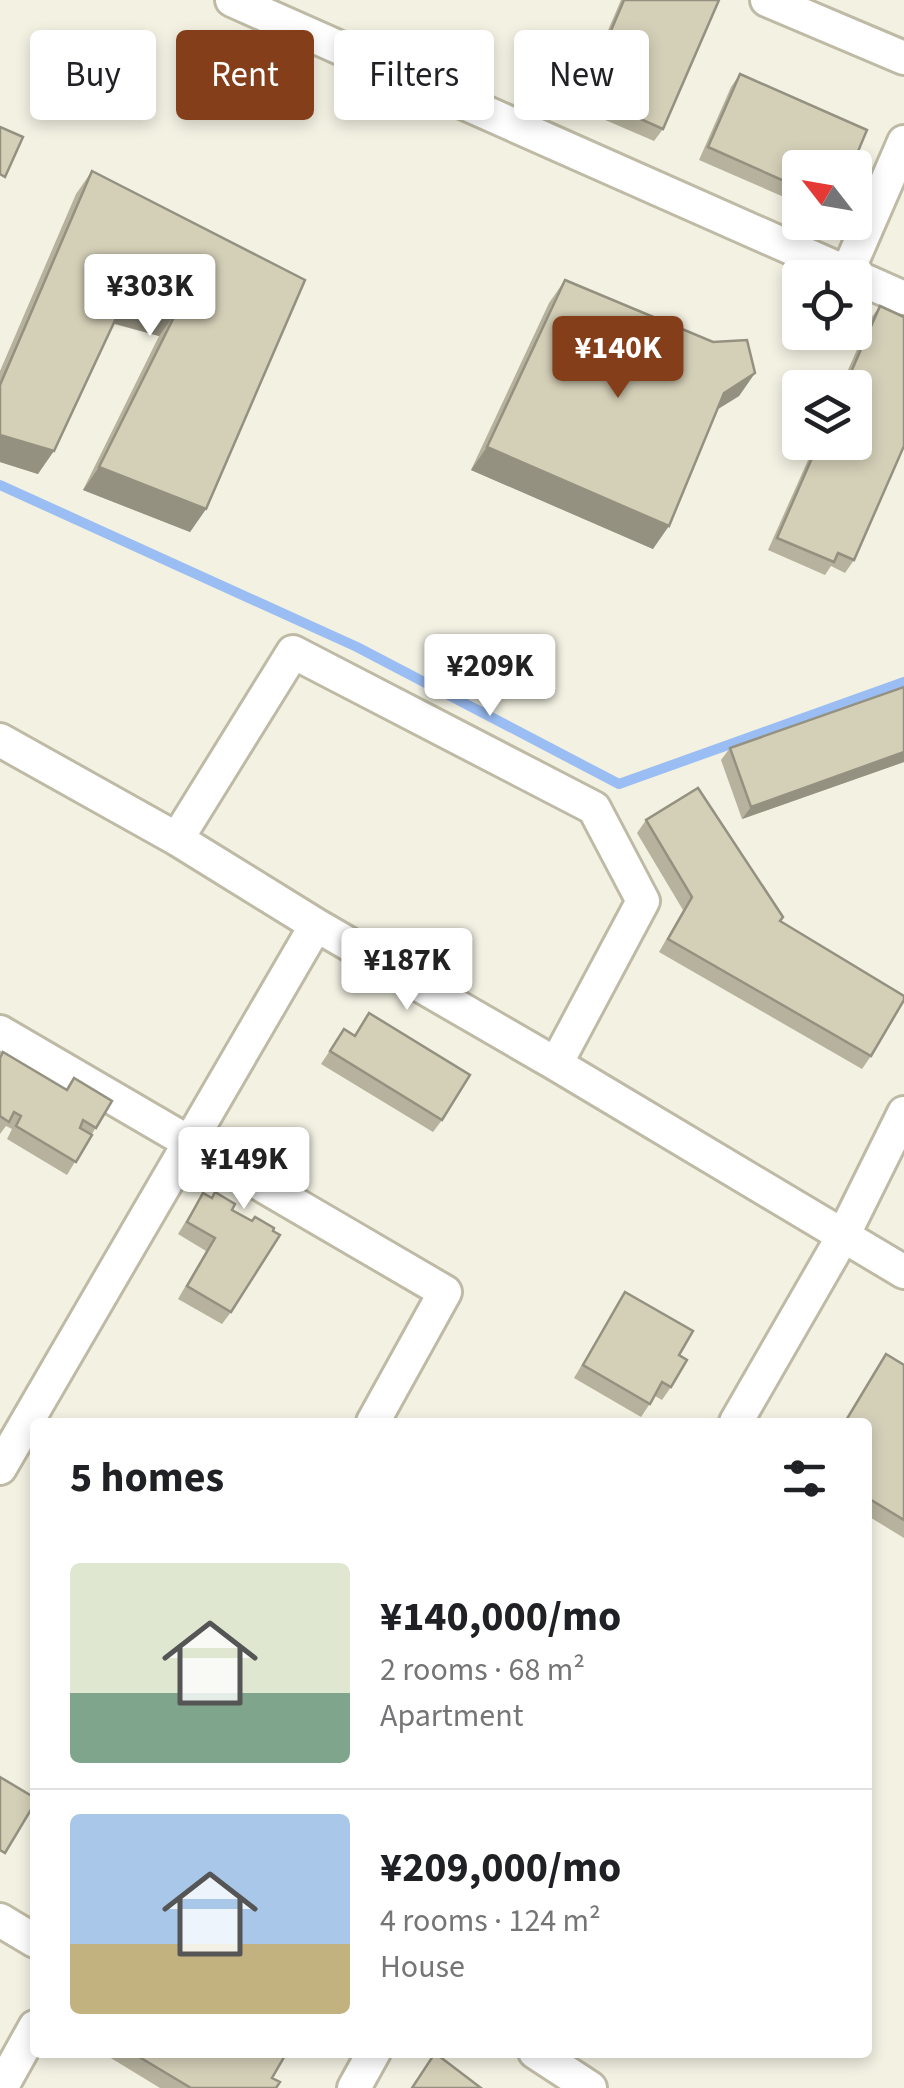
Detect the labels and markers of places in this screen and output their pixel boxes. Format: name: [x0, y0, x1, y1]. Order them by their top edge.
pin: ¥303K: [80, 254, 220, 339]
pin: ¥140K: [548, 316, 688, 401]
pin: ¥209K: [420, 634, 560, 719]
pin: ¥187K: [337, 928, 477, 1013]
pin: ¥149K: [174, 1127, 314, 1212]

